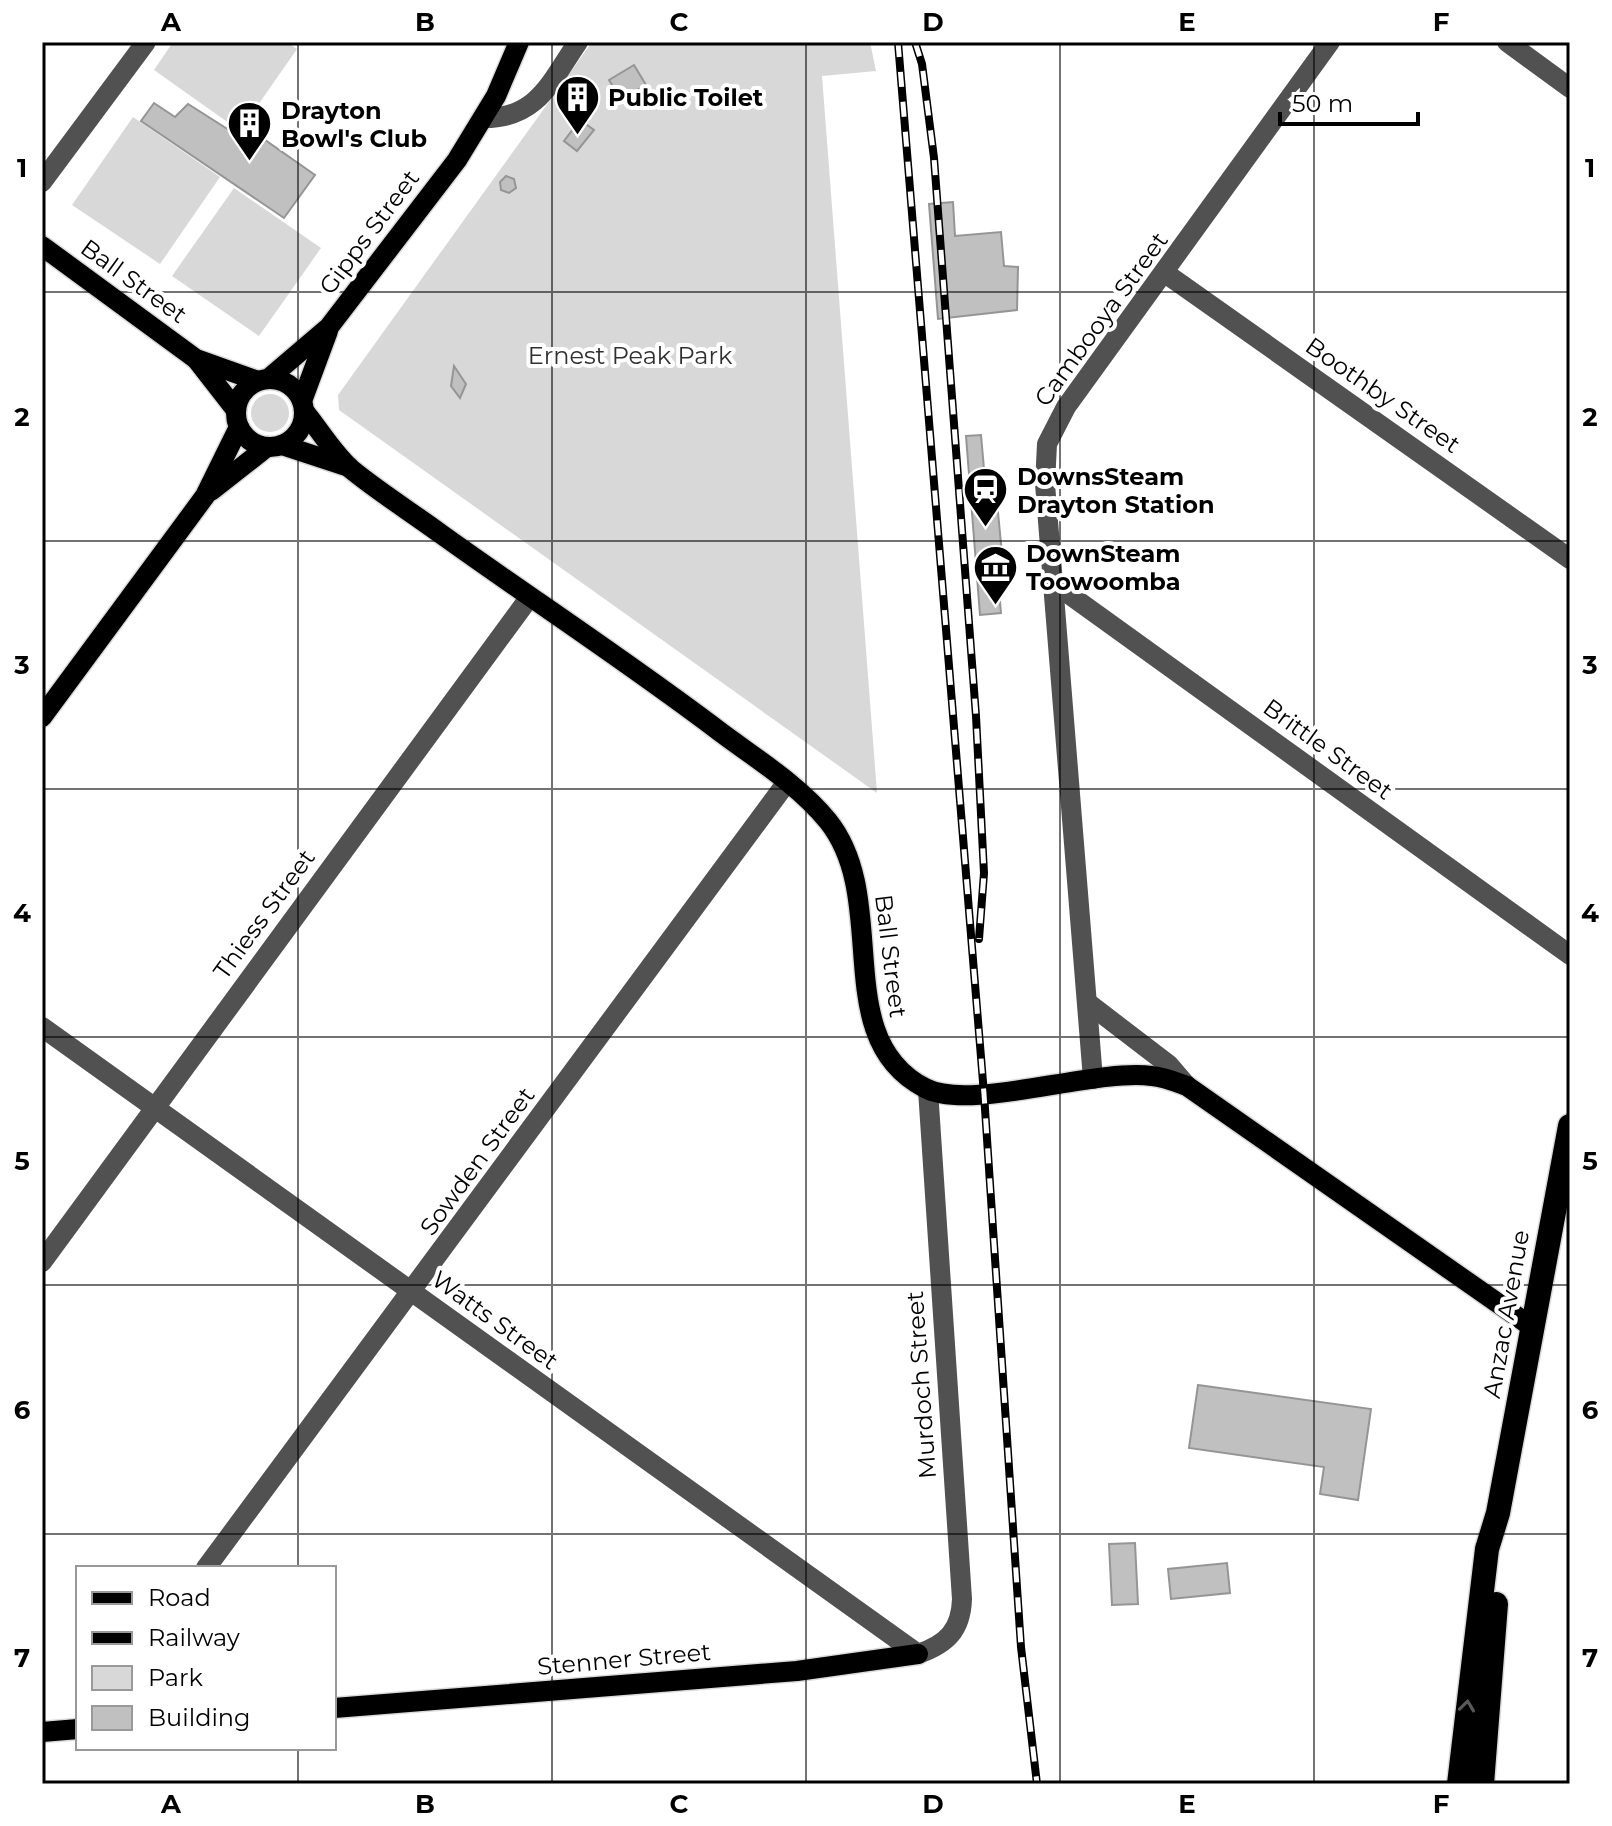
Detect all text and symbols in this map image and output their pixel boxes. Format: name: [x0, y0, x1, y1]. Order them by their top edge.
text: A: [160, 6, 182, 38]
text: B: [415, 6, 435, 38]
text: C: [670, 6, 689, 38]
text: D: [922, 6, 944, 38]
text: E: [1178, 6, 1196, 38]
text: F: [1433, 6, 1449, 38]
building icon: Public Toilet: [553, 73, 601, 136]
scale bar: [1280, 76, 1418, 126]
place label: Public Toilet: [608, 83, 764, 112]
text: 50 m: [1292, 89, 1353, 118]
place label: Drayton Bowl's Club: [281, 96, 427, 153]
building icon: Drayton Bowl's Club: [226, 100, 274, 163]
text: 1: [17, 152, 27, 184]
text: 1: [1585, 152, 1595, 184]
street label: Gipps Street: [313, 164, 425, 300]
street label: Cambooya Street: [1028, 226, 1174, 412]
street label: Ball Street: [75, 233, 193, 329]
street label: Boothby Street: [1300, 331, 1466, 459]
park label: Ernest Peak Park: [528, 341, 733, 370]
text: 2: [14, 401, 30, 433]
text: 2: [1582, 401, 1598, 433]
place label: DownsSteam Drayton Station: [1017, 462, 1215, 519]
station icon: DownsSteam Drayton Station: [962, 466, 1010, 529]
place label: DownSteam Toowoomba: [1026, 539, 1180, 596]
museum icon: DownSteam Toowoomba: [971, 543, 1019, 606]
text: 3: [13, 649, 30, 681]
text: 3: [1581, 649, 1598, 681]
street label: Brittle Street: [1258, 692, 1399, 806]
street label: Thiess Street: [207, 843, 321, 985]
street label: Ball Street: [869, 893, 913, 1020]
text: 4: [13, 897, 31, 929]
text: 4: [1581, 897, 1599, 929]
street label: Sowden Street: [414, 1081, 541, 1241]
text: 5: [14, 1145, 30, 1177]
text: 5: [1582, 1145, 1598, 1177]
street label: Anzac Avenue: [1477, 1228, 1535, 1400]
street label: Watts Street: [426, 1264, 564, 1376]
street label: Murdoch Street: [900, 1290, 942, 1480]
text: 6: [14, 1394, 31, 1426]
text: 6: [1582, 1394, 1599, 1426]
legend: [76, 1566, 336, 1750]
text: Road: [148, 1583, 211, 1612]
text: Railway: [148, 1623, 240, 1652]
street label: Stenner Street: [536, 1637, 712, 1681]
text: 7: [14, 1642, 30, 1674]
text: 7: [1582, 1642, 1598, 1674]
text: Park: [148, 1663, 203, 1692]
one-way arrow: [1459, 1700, 1476, 1713]
text: Building: [148, 1703, 251, 1732]
text: A: [160, 1788, 182, 1820]
text: B: [415, 1788, 435, 1820]
text: C: [670, 1788, 689, 1820]
text: D: [922, 1788, 944, 1820]
text: E: [1178, 1788, 1196, 1820]
text: F: [1433, 1788, 1449, 1820]

